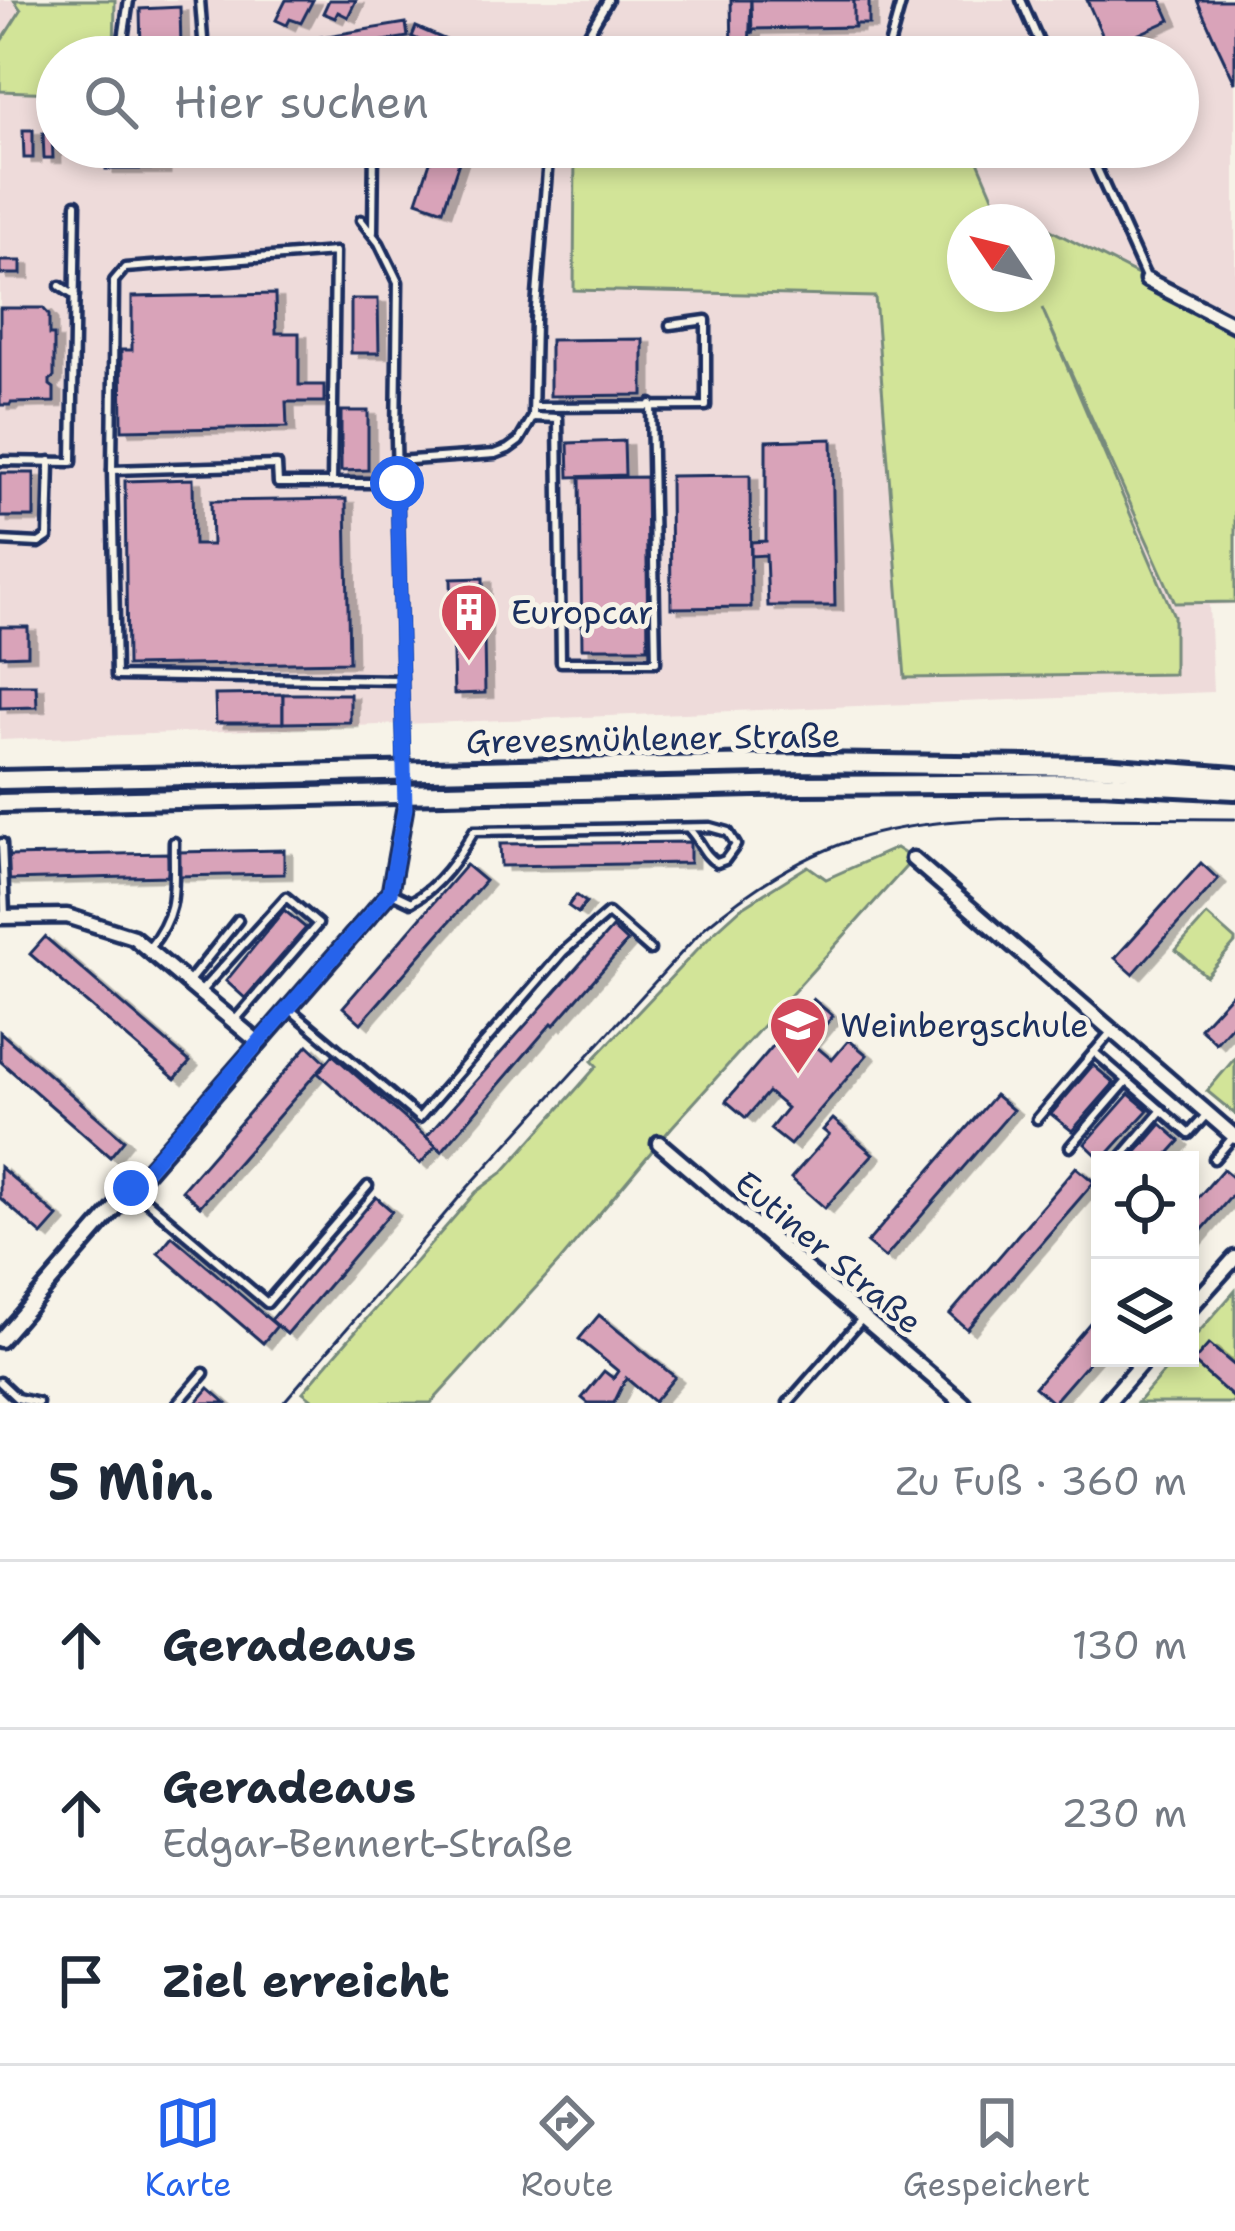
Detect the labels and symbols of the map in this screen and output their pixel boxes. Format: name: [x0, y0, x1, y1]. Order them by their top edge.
north arrow: [947, 204, 1055, 312]
route start: [370, 456, 424, 510]
building icon: Europcar: [438, 581, 500, 663]
place label: Europcar: [511, 590, 653, 635]
street label: Grevesmühlener Straße: [465, 713, 841, 764]
school or university icon: Weinbergschule: [767, 994, 829, 1076]
place label: Weinbergschule: [840, 1003, 1089, 1048]
route end: [104, 1161, 158, 1215]
street label: Eutiner Straße: [725, 1161, 932, 1344]

